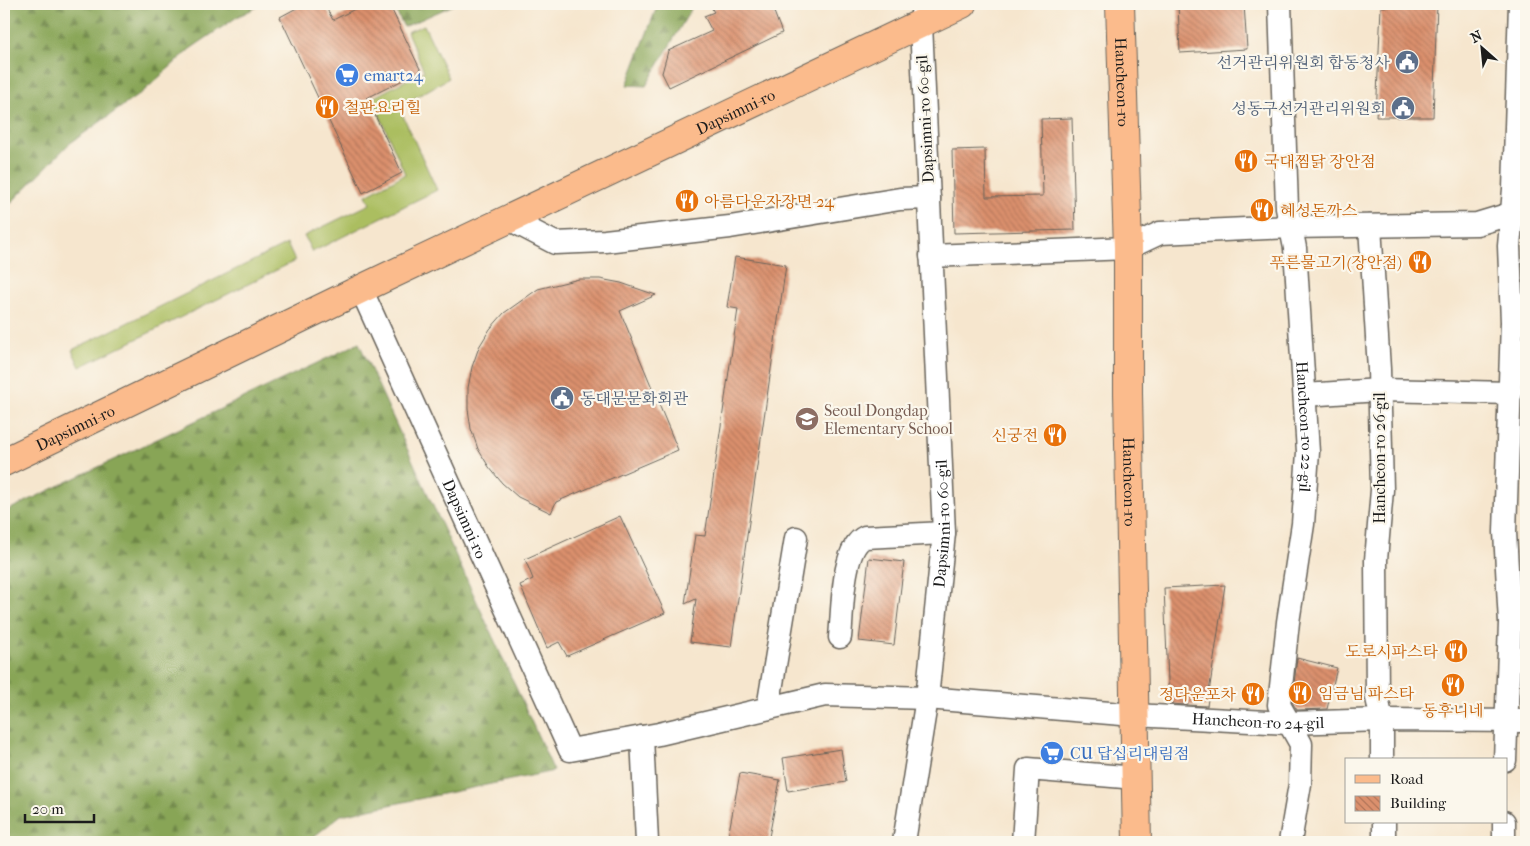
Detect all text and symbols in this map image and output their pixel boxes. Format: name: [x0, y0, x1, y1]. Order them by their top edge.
north arrow: [1458, 22, 1508, 72]
text: N: [1468, 27, 1485, 47]
street label: Hancheon-ro: [1112, 37, 1134, 127]
public building icon: 선거관리위원회 합동청사: [1394, 49, 1420, 75]
place label: 선거관리위원회 합동청사: [1217, 53, 1391, 72]
street label: Dapsimni-ro 60-gil: [912, 54, 938, 183]
supermarket icon: emart24: [334, 62, 360, 88]
place label: emart24: [364, 66, 423, 85]
street label: Dapsimni-ro: [693, 85, 778, 138]
restaurant icon: 철판요리힐: [314, 94, 340, 120]
public building icon: 성동구선거관리위원회: [1390, 95, 1416, 121]
place label: 철판요리힐: [344, 98, 421, 117]
place label: 성동구선거관리위원회: [1231, 99, 1386, 118]
restaurant icon: 국대찜닭 장안점: [1233, 148, 1259, 174]
place label: 국대찜닭 장안점: [1264, 152, 1376, 171]
restaurant icon: 아름다운자장면-24: [674, 188, 700, 214]
place label: 아름다운자장면-24: [704, 192, 835, 211]
restaurant icon: 혜성돈까스: [1249, 197, 1275, 223]
place label: 혜성돈까스: [1280, 201, 1358, 220]
restaurant icon: 푸른물고기(장안점): [1407, 249, 1433, 275]
place label: 푸른물고기(장안점): [1269, 253, 1402, 272]
street label: Hancheon-ro 22-gil: [1293, 361, 1318, 493]
public building icon: 동대문문화회관: [549, 385, 575, 411]
place label: 동대문문화회관: [580, 389, 689, 408]
street label: Hancheon-ro 26-gil: [1370, 392, 1389, 524]
street label: Dapsimni-ro: [33, 400, 118, 455]
place label: Seoul Dongdap Elementary School: [824, 401, 953, 438]
school or university icon: Seoul Dongdap Elementary School: [794, 406, 820, 432]
restaurant icon: 신궁전: [1042, 422, 1068, 448]
place label: 신궁전: [992, 426, 1038, 445]
street label: Hancheon-ro: [1119, 437, 1140, 527]
street label: Dapsimni-ro 60-gil: [929, 459, 954, 588]
street label: Dapsimni-ro: [439, 476, 491, 561]
restaurant icon: 도로시파스타: [1443, 638, 1469, 664]
place label: 도로시파스타: [1345, 642, 1439, 661]
restaurant icon: 동후니네: [1440, 672, 1466, 698]
restaurant icon: 임금님 파스타: [1287, 680, 1313, 706]
restaurant icon: 정다운포차: [1240, 681, 1266, 707]
place label: 임금님 파스타: [1318, 684, 1415, 703]
place label: 정다운포차: [1159, 685, 1237, 704]
place label: 동후니네: [1422, 701, 1484, 720]
street label: Hancheon-ro 24-gil: [1191, 708, 1325, 733]
supermarket icon: CU 답십리대림점: [1039, 740, 1065, 766]
place label: CU 답십리대림점: [1070, 744, 1189, 763]
legend: [1345, 758, 1508, 824]
text: Road: [1390, 770, 1424, 788]
scale bar: [25, 791, 94, 823]
text: Building: [1390, 794, 1447, 812]
text: 20 m: [32, 800, 64, 818]

